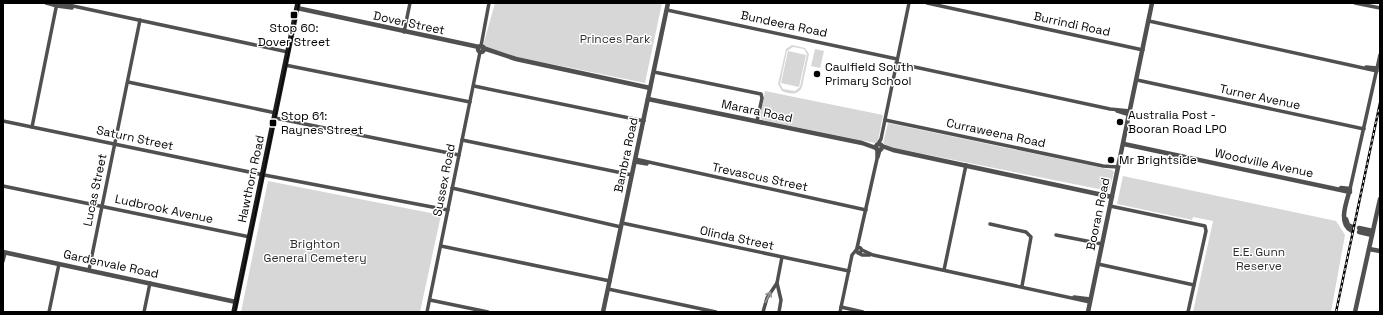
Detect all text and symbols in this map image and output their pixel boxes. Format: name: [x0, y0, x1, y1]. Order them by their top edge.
street label: Bundeera Road: [739, 7, 829, 41]
street label: Dover Street: [372, 8, 446, 38]
street label: Burrindi Road: [1032, 8, 1112, 40]
marker: Stop 60: Dover Street: [289, 10, 299, 20]
place label: Stop 60: Dover Street: [258, 20, 330, 50]
park label: Princes Park: [580, 31, 651, 47]
place label: Caulfield South Primary School: [825, 59, 914, 89]
marker: Caulfield South Primary School: [812, 69, 822, 79]
street label: Turner Avenue: [1218, 81, 1302, 113]
street label: Marara Road: [720, 96, 794, 126]
place label: Australia Post - Booran Road LPO: [1128, 107, 1227, 137]
place label: Stop 61: Raynes Street: [281, 108, 363, 138]
street label: Curraweena Road: [945, 115, 1047, 151]
street label: Bambra Road: [610, 116, 642, 194]
marker: Australia Post - Booran Road LPO: [1115, 117, 1125, 127]
marker: Stop 61: Raynes Street: [268, 118, 278, 128]
street label: Saturn Street: [95, 122, 175, 154]
street label: Hawthorn Road: [234, 134, 268, 224]
street label: Sussex Road: [429, 142, 459, 218]
street label: Woodville Avenue: [1213, 145, 1315, 181]
street label: Lucas Street: [79, 152, 111, 228]
place label: Mr Brightside: [1119, 152, 1197, 168]
marker: Mr Brightside: [1106, 155, 1116, 165]
street label: Trevascus Street: [711, 159, 809, 195]
street label: Booran Road: [1082, 176, 1114, 252]
street label: Ludbrook Avenue: [113, 191, 215, 227]
street label: Olinda Street: [698, 222, 776, 254]
park label: Brighton General Cemetery: [263, 236, 367, 266]
park label: E.E. Gunn Reserve: [1233, 244, 1285, 274]
street label: Gardenvale Road: [62, 246, 160, 282]
one-way arrow: [765, 291, 772, 303]

